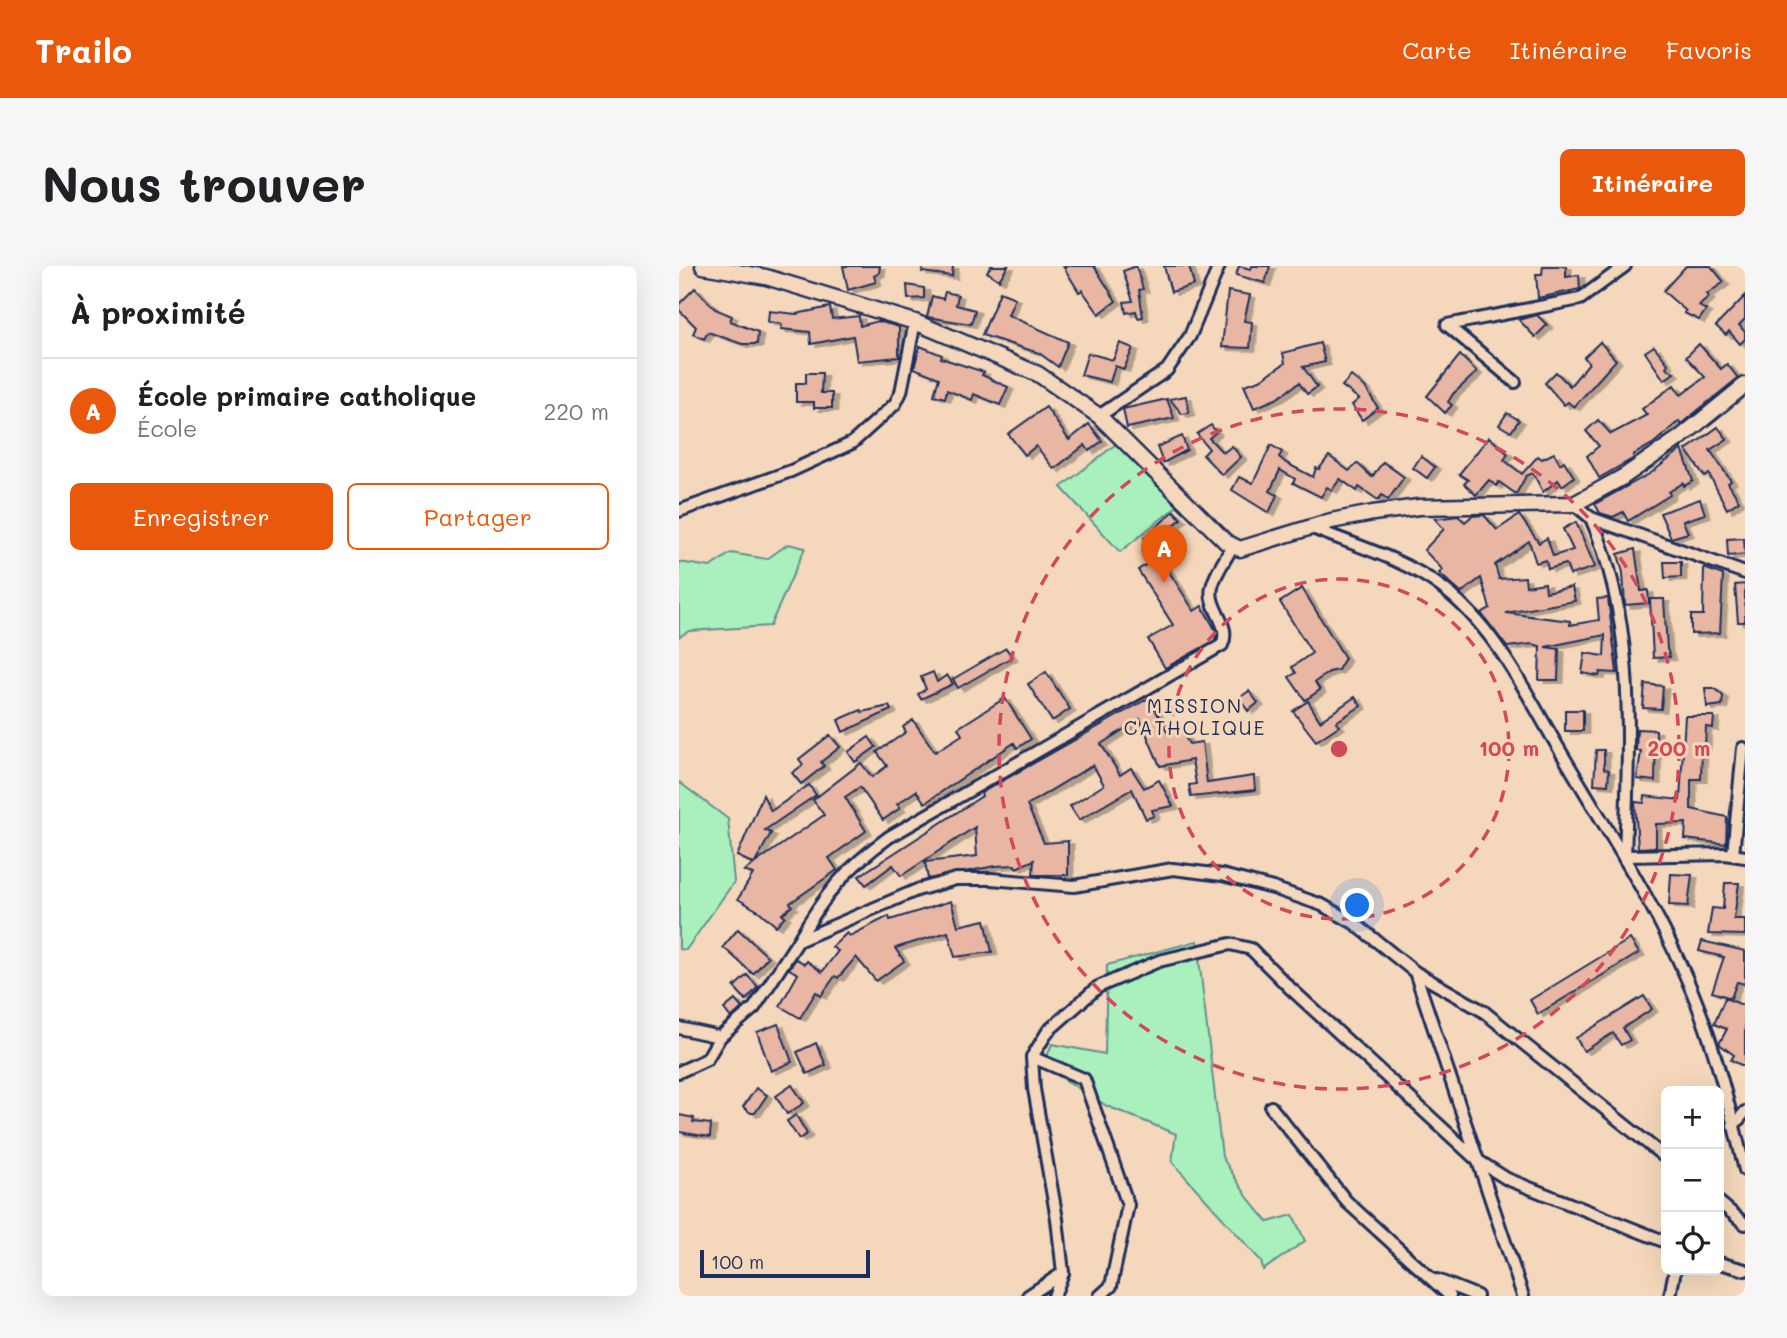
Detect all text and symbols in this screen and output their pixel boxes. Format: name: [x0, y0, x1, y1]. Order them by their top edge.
text: Trailo: [35, 28, 132, 71]
text: Carte: [1402, 34, 1472, 65]
text: Itinéraire: [1510, 34, 1628, 65]
text: Favoris: [1666, 34, 1752, 65]
button: Itinéraire: [1560, 149, 1745, 216]
text: Nous trouver: [42, 151, 366, 214]
text: À proximité: [70, 292, 246, 332]
text: École primaire catholique: [137, 379, 476, 413]
text: A: [85, 396, 101, 426]
text: 220 m: [543, 396, 609, 426]
text: École: [137, 413, 197, 443]
button: Enregistrer: [70, 483, 333, 550]
button: Partager: [347, 483, 609, 550]
pin: A: [1141, 525, 1187, 583]
district label: MISSION CATHOLIQUE: [1124, 693, 1266, 740]
text: 100 m: [1479, 734, 1539, 761]
text: 200 m: [1648, 734, 1710, 761]
centre of rings: [1327, 737, 1351, 761]
your location: [1340, 888, 1374, 922]
map controls: [1661, 1086, 1724, 1275]
button: +: [1661, 1086, 1724, 1149]
button: −: [1661, 1149, 1724, 1212]
button: locate: [1661, 1212, 1724, 1275]
scale bar: [700, 1247, 870, 1279]
text: 100 m: [711, 1249, 764, 1274]

